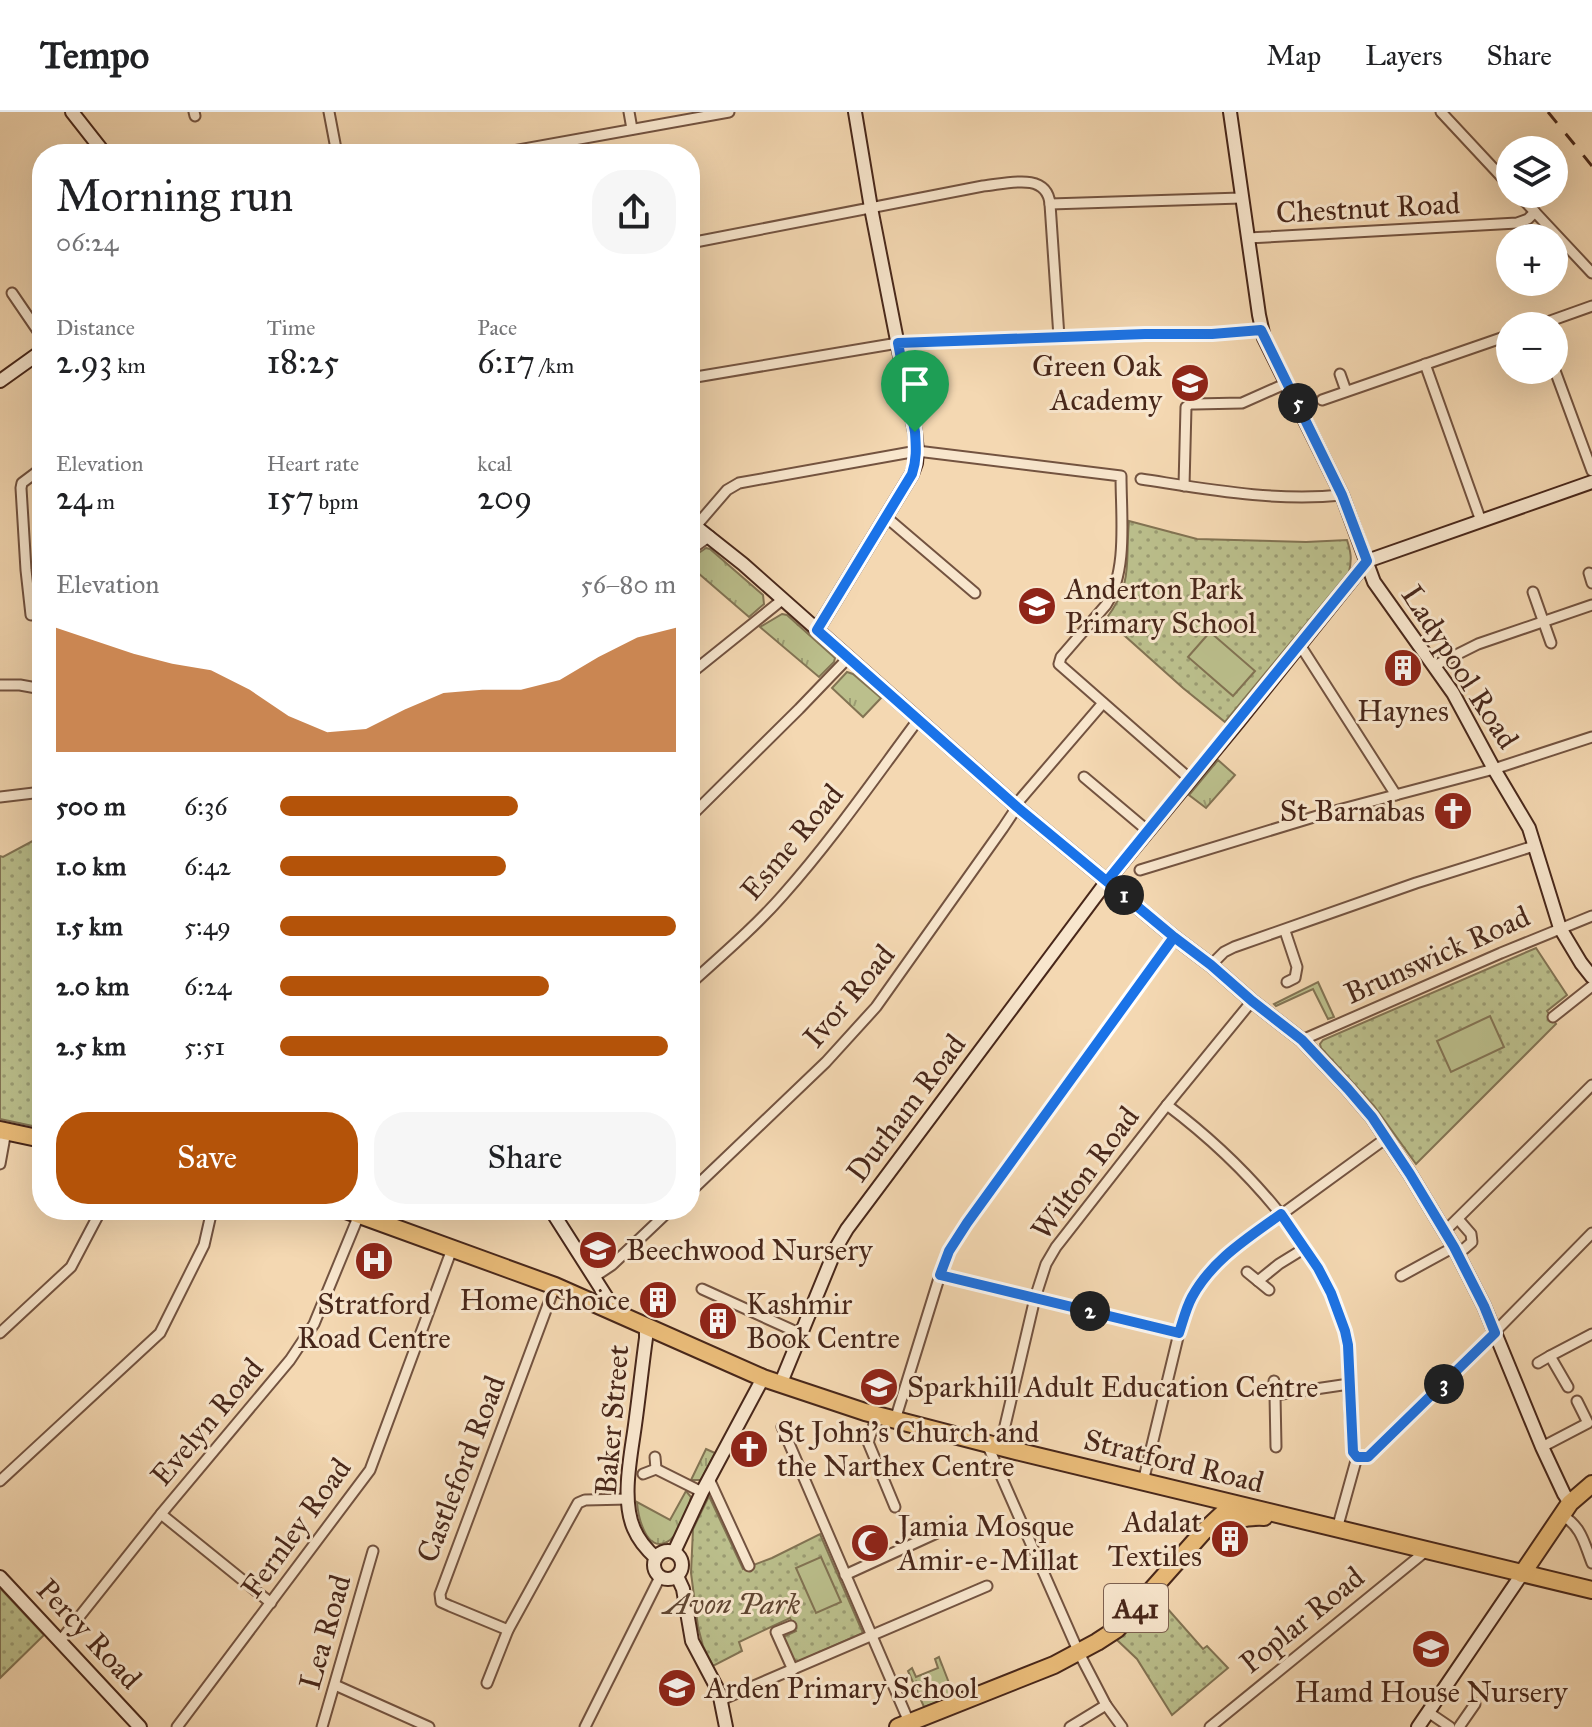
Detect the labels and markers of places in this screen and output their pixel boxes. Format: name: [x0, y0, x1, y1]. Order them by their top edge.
place label: Green Oak Academy: [1032, 348, 1163, 418]
pin: [881, 350, 949, 432]
school or university icon: Green Oak Academy: [1169, 362, 1211, 404]
pin: 5: [1278, 383, 1318, 423]
place label: Anderton Park Primary School: [1063, 571, 1257, 641]
school or university icon: Anderton Park Primary School: [1016, 585, 1058, 627]
building icon: Haynes: [1382, 647, 1424, 689]
place label: Haynes: [1357, 693, 1449, 729]
church icon: St Barnabas: [1432, 790, 1474, 832]
place label: St Barnabas: [1280, 793, 1425, 829]
pin: 1: [1104, 875, 1144, 915]
school or university icon: Beechwood Nursery: [577, 1229, 619, 1271]
place label: Beechwood Nursery: [626, 1232, 873, 1268]
hospital icon: Stratford Road Centre: [353, 1240, 395, 1282]
building icon: Home Choice: [637, 1279, 679, 1321]
place label: Home Choice: [459, 1282, 630, 1318]
place label: Stratford Road Centre: [297, 1286, 451, 1356]
place label: Kashmir Book Centre: [746, 1286, 900, 1356]
pin: 2: [1070, 1291, 1110, 1331]
building icon: Kashmir Book Centre: [697, 1300, 739, 1342]
pin: 3: [1424, 1364, 1464, 1404]
school or university icon: Sparkhill Adult Education Centre: [858, 1366, 900, 1408]
place label: Sparkhill Adult Education Centre: [907, 1369, 1319, 1405]
place label: St John's Church and the Narthex Centre: [777, 1414, 1039, 1484]
church icon: St John's Church and the Narthex Centre: [728, 1428, 770, 1470]
place label: Adalat Textiles: [1108, 1504, 1202, 1574]
place label: Jamia Mosque Amir-e-Millat: [895, 1508, 1079, 1578]
building icon: Adalat Textiles: [1209, 1518, 1251, 1560]
mosque icon: Jamia Mosque Amir-e-Millat: [849, 1522, 891, 1564]
school or university icon: Hamd House Nursery: [1410, 1628, 1452, 1670]
school or university icon: Arden Primary School: [656, 1667, 698, 1709]
place label: Arden Primary School: [703, 1670, 979, 1706]
place label: Hamd House Nursery: [1294, 1674, 1568, 1710]

